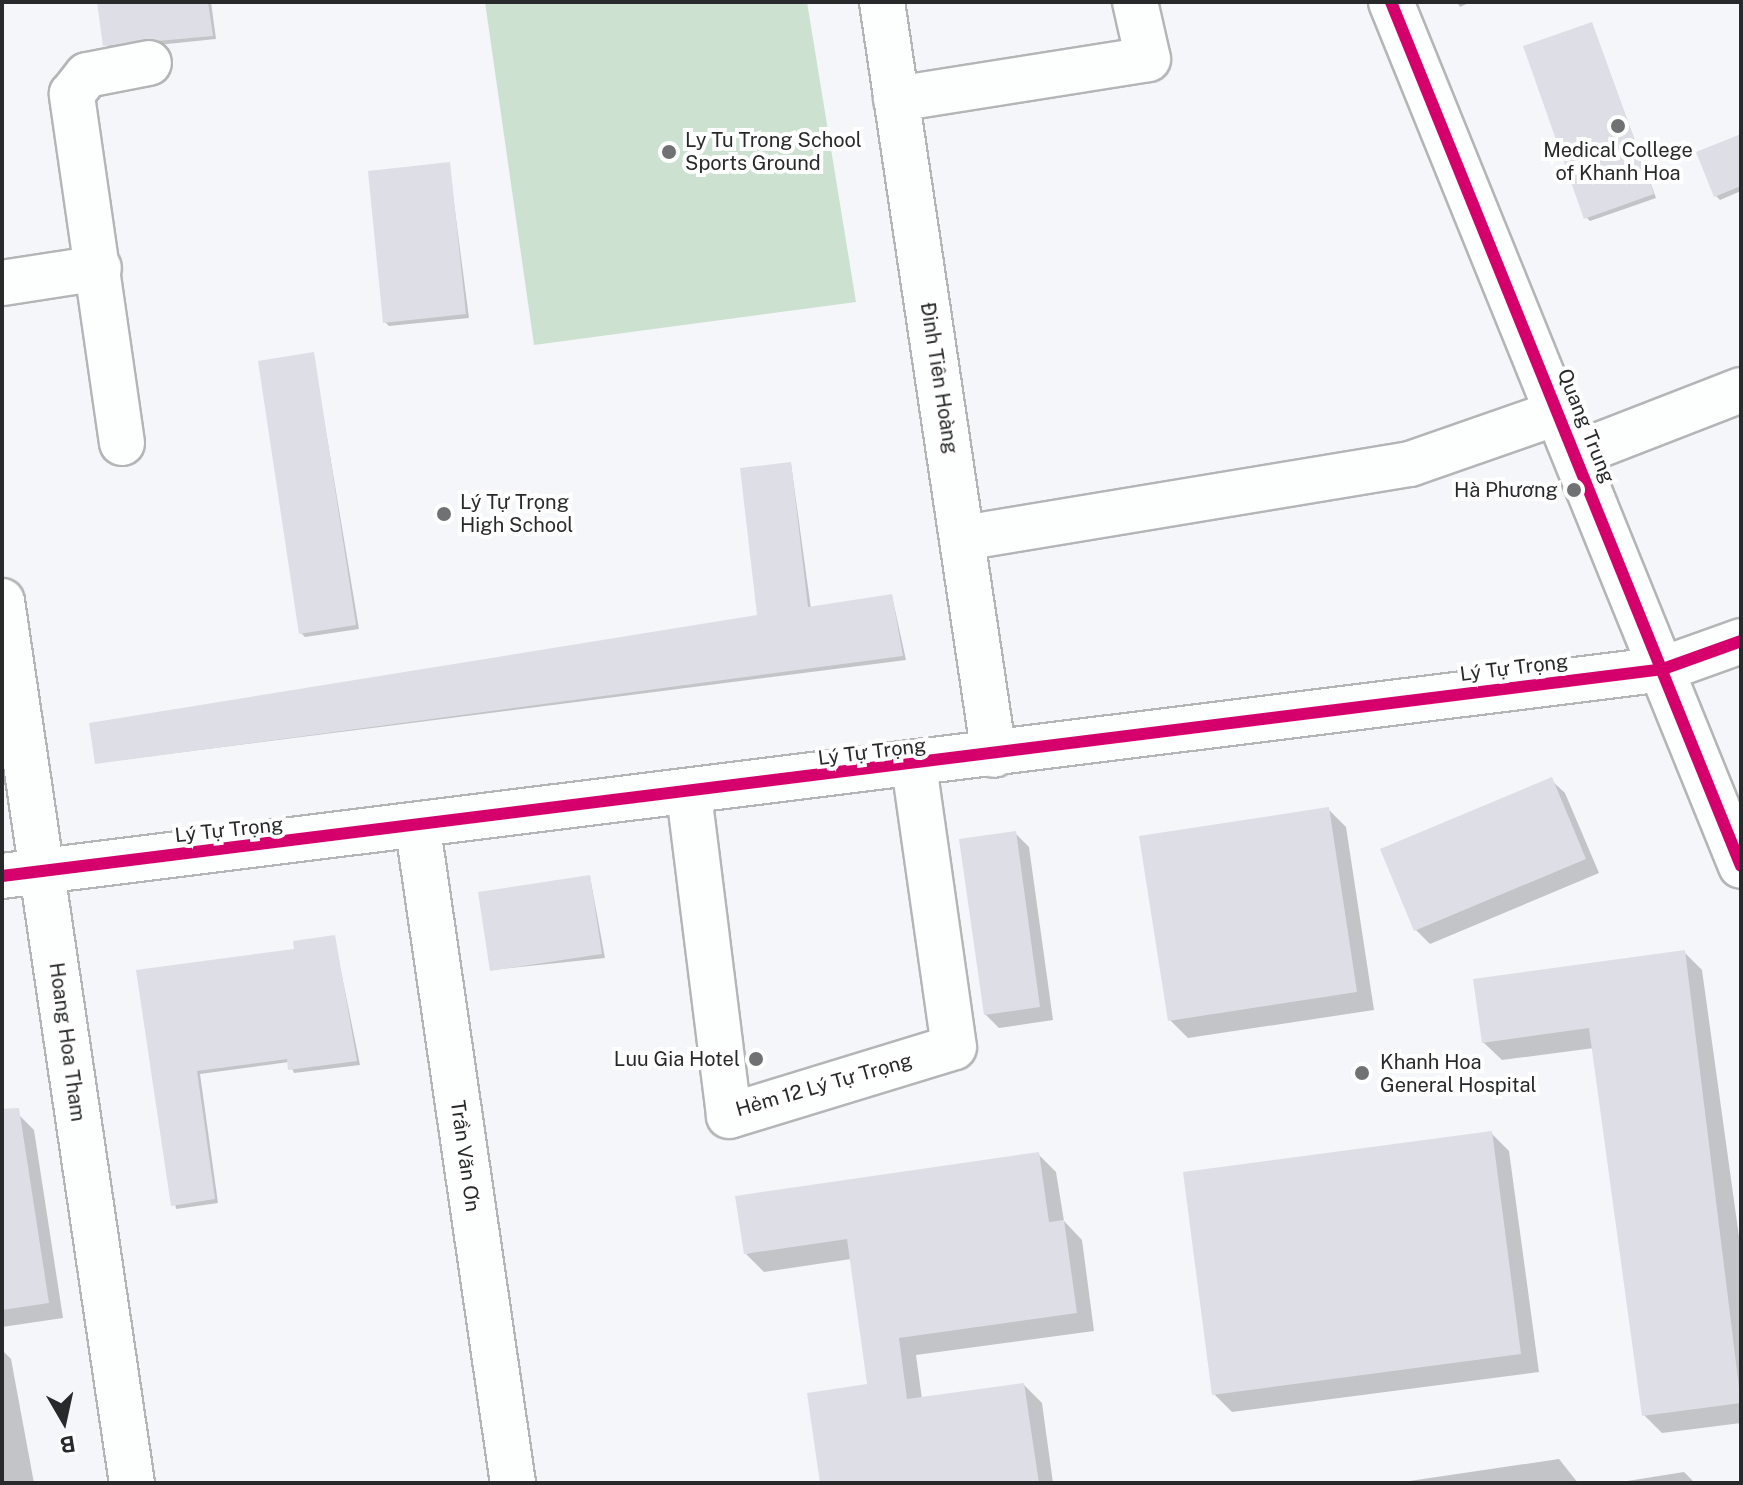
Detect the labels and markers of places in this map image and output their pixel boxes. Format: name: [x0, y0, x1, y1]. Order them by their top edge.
marker: Medical College of Khanh Hoa: [1609, 117, 1627, 135]
place label: Ly Tu Trong School Sports Ground: [685, 128, 862, 175]
place label: Medical College of Khanh Hoa: [1543, 138, 1693, 185]
marker: Ly Tu Trong School Sports Ground: [660, 143, 678, 161]
place label: Hà Phương: [1454, 478, 1558, 502]
marker: Hà Phương: [1565, 481, 1583, 499]
place label: Lý Tự Trọng High School: [460, 490, 573, 537]
marker: Lý Tự Trọng High School: [435, 505, 453, 523]
place label: Luu Gia Hotel: [614, 1047, 740, 1071]
marker: Luu Gia Hotel: [747, 1050, 765, 1068]
place label: Khanh Hoa General Hospital: [1380, 1050, 1537, 1097]
marker: Khanh Hoa General Hospital: [1351, 1062, 1373, 1084]

